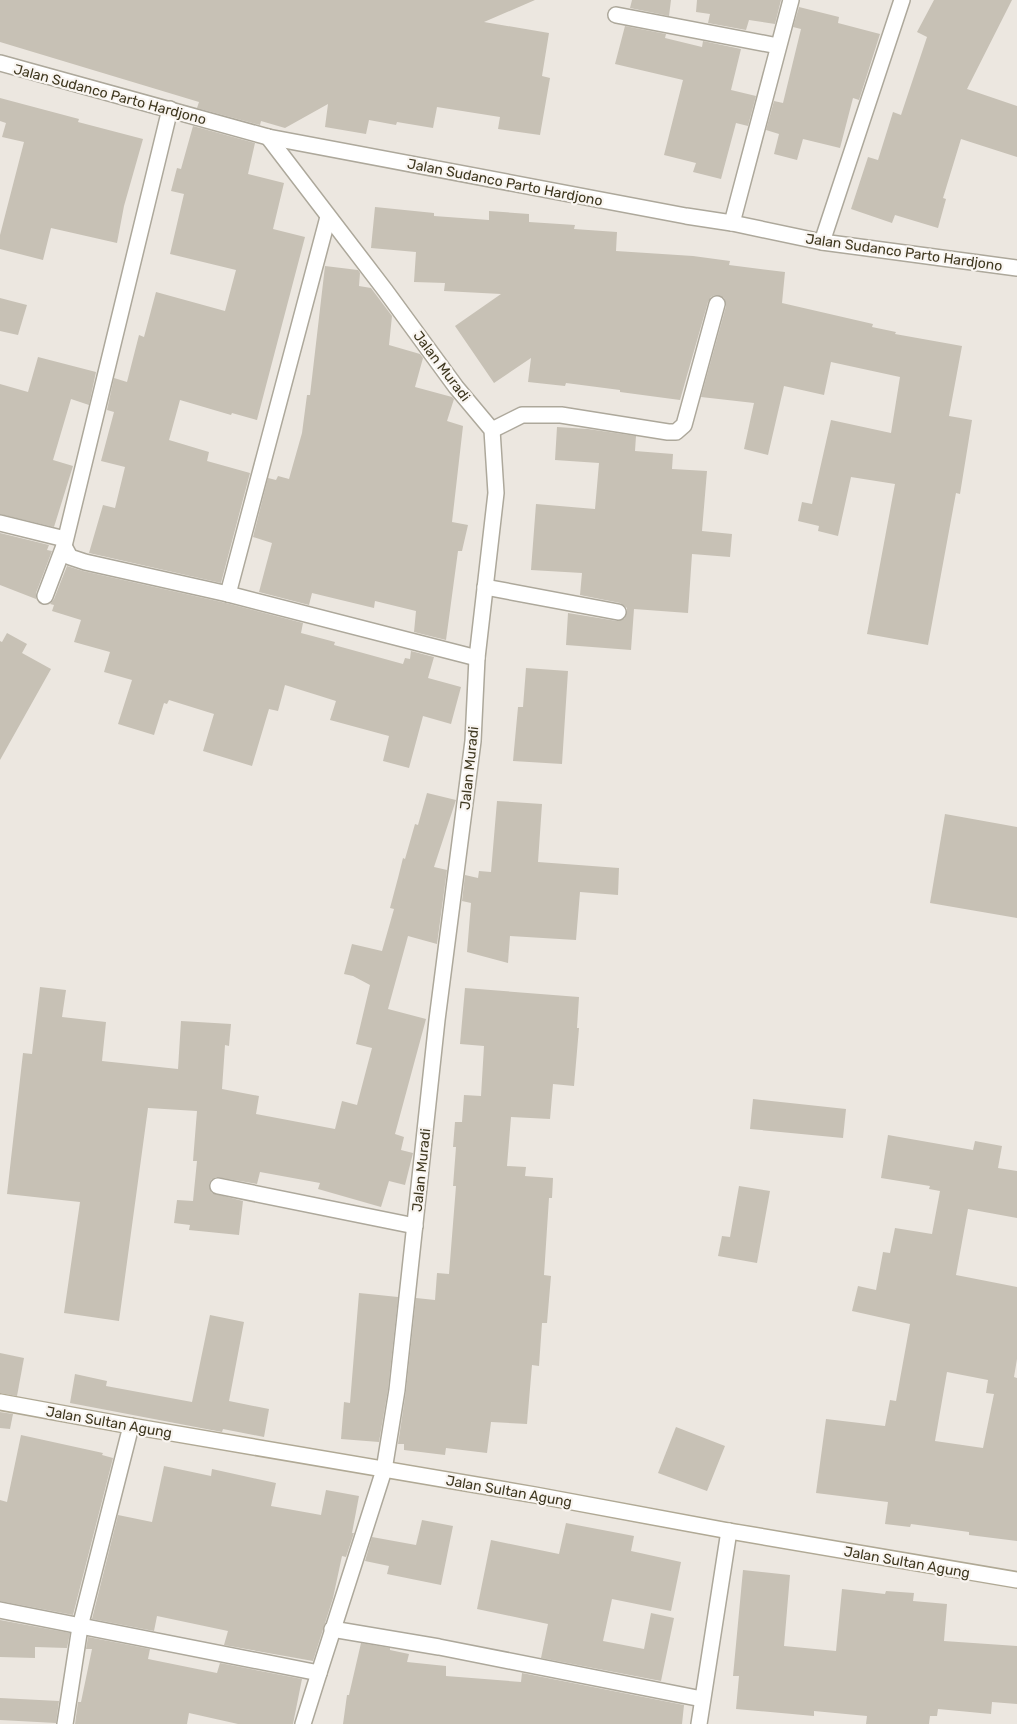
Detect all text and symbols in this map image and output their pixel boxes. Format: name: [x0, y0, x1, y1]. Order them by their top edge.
street label: Jalan Sudanco Parto Hardjono: [12, 61, 208, 128]
street label: Jalan Sudanco Parto Hardjono: [406, 155, 604, 210]
street label: Jalan Sudanco Parto Hardjono: [804, 230, 1003, 275]
street label: Jalan Muradi: [410, 328, 474, 405]
street label: Jalan Muradi: [457, 725, 482, 811]
street label: Jalan Muradi: [409, 1127, 434, 1213]
street label: Jalan Sultan Agung: [45, 1403, 173, 1442]
street label: Jalan Sultan Agung: [445, 1472, 573, 1511]
street label: Jalan Sultan Agung: [843, 1543, 971, 1582]

